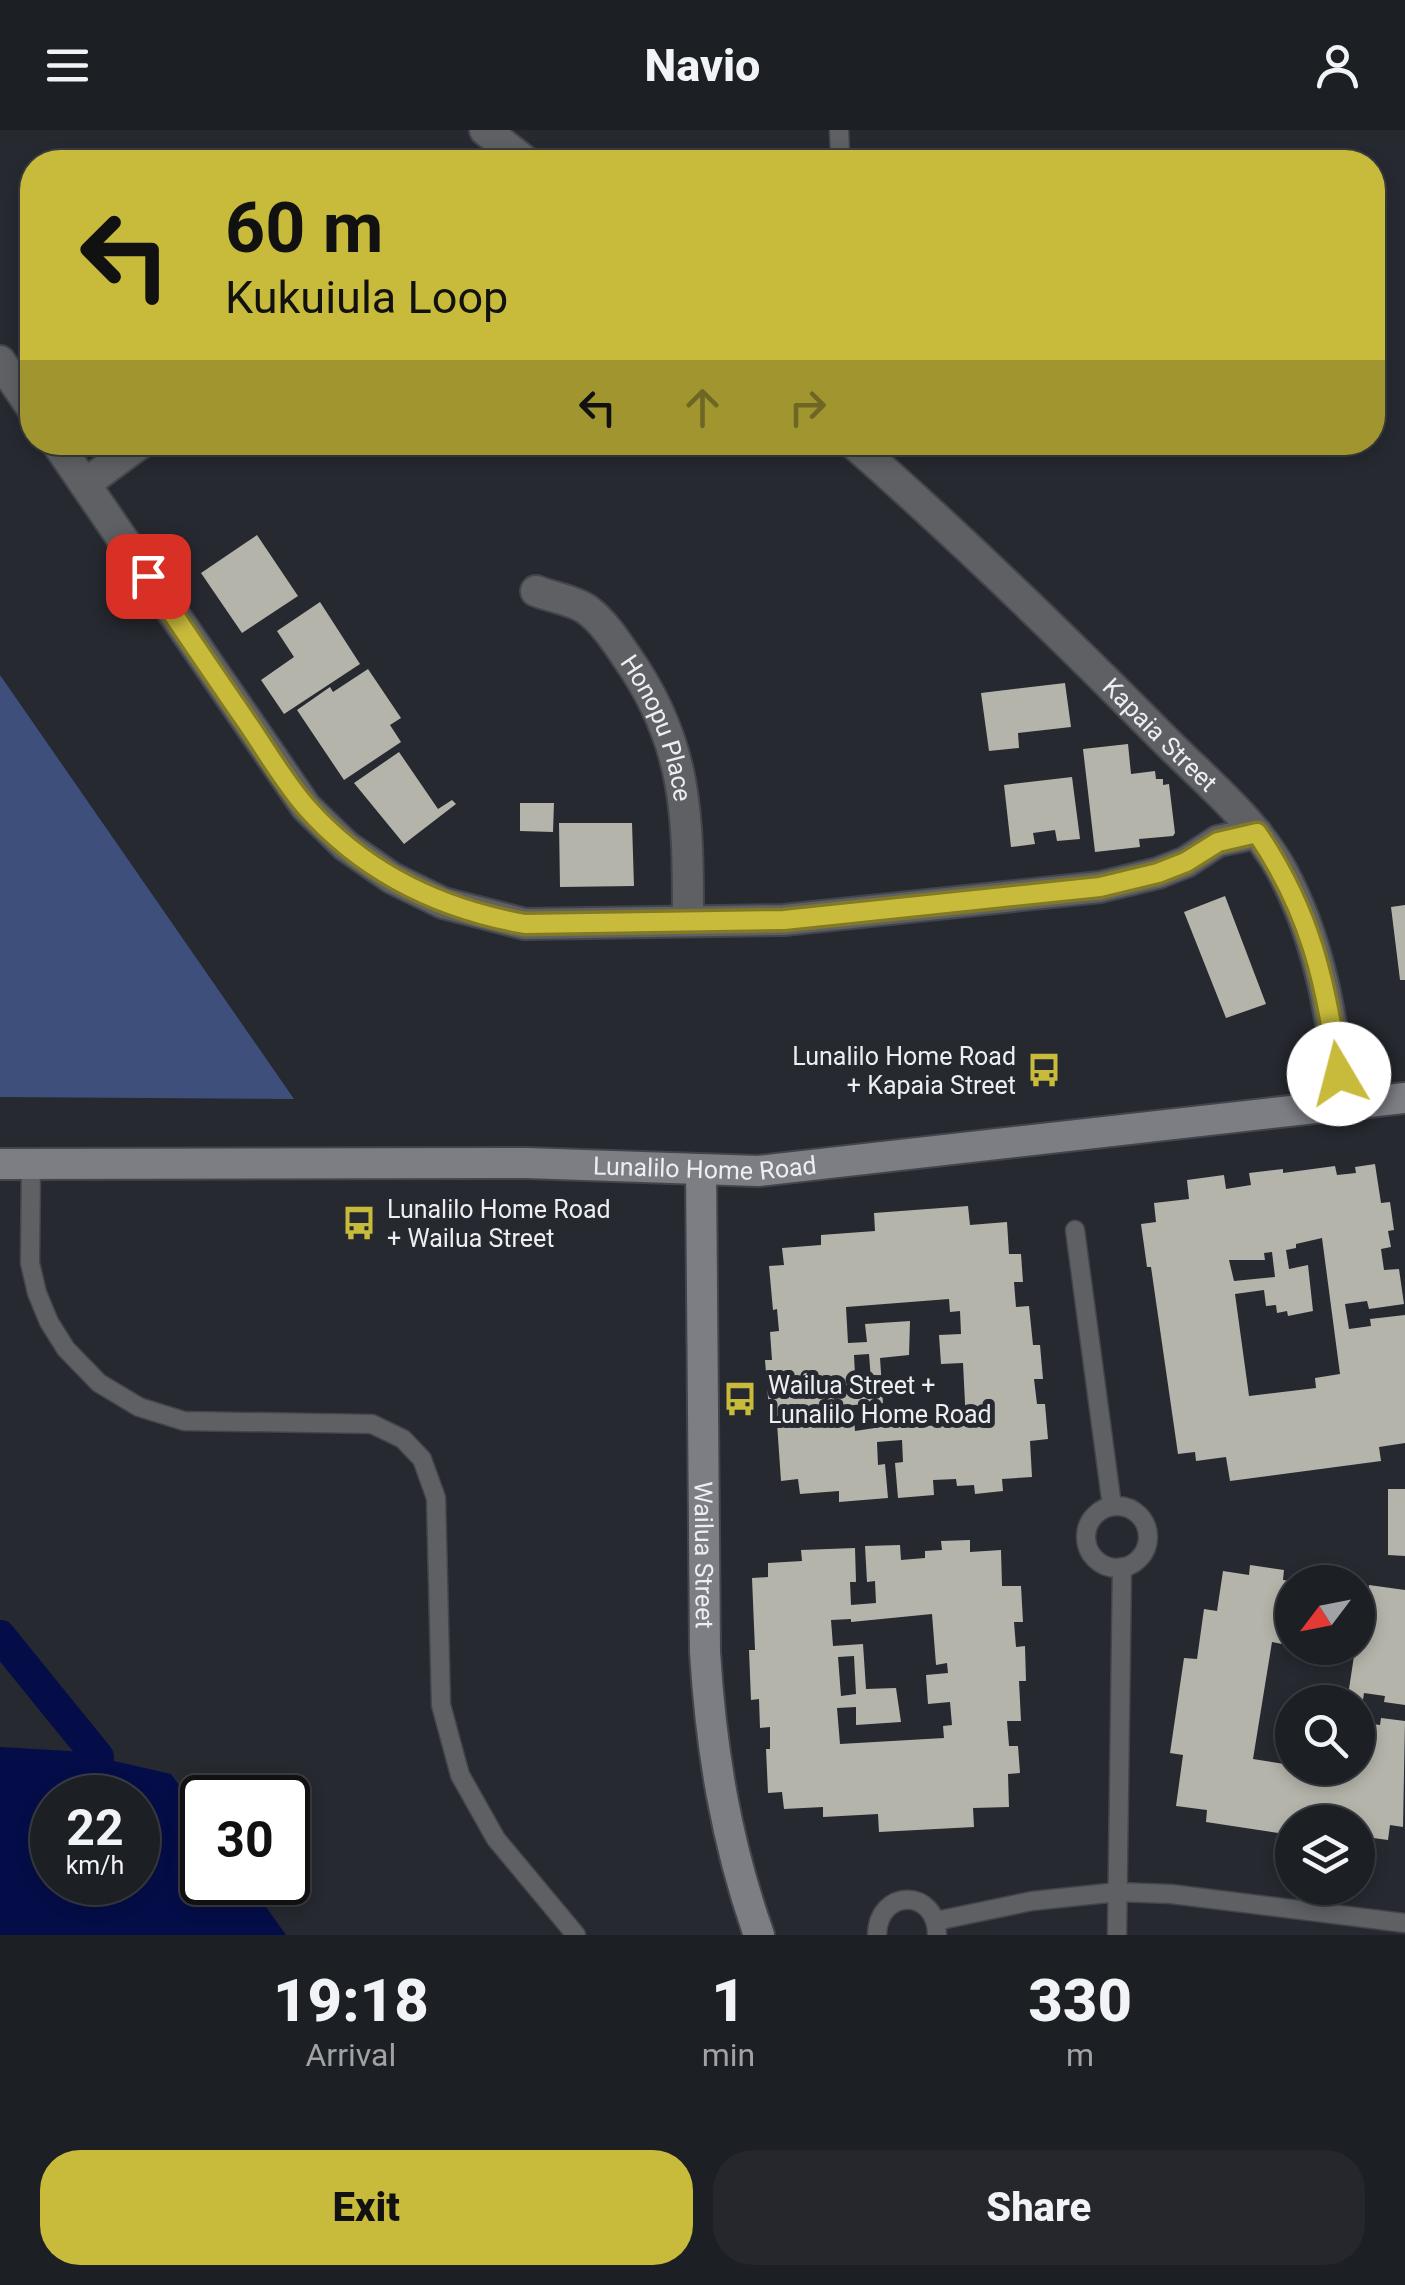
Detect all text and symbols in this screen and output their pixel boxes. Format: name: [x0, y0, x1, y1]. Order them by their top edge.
icon: menu: [40, 38, 95, 93]
icon: person: [1310, 38, 1365, 93]
text: Navio: [645, 39, 760, 92]
text: 60 m: [225, 187, 383, 269]
icon: left: [60, 190, 190, 320]
text: Kukuiula Loop: [225, 271, 508, 324]
icon: left: [570, 380, 625, 435]
icon: ahead: [675, 380, 730, 435]
icon: right: [780, 380, 835, 435]
pin: [106, 534, 191, 619]
icon: arrive: [121, 549, 176, 604]
street label: Honopu Place: [615, 650, 697, 803]
street label: Kapaia Street: [1097, 672, 1223, 797]
position arrow: [1287, 1022, 1391, 1126]
place label: Lunalilo Home Road + Kapaia Street: [792, 1042, 1016, 1100]
bus stop icon: Lunalilo Home Road + Kapaia Street: [1025, 1051, 1063, 1089]
street label: Lunalilo Home Road: [593, 1150, 818, 1186]
place label: Lunalilo Home Road + Wailua Street: [387, 1195, 611, 1253]
bus stop icon: Lunalilo Home Road + Wailua Street: [340, 1204, 378, 1242]
place label: Wailua Street + Lunalilo Home Road: [768, 1371, 992, 1429]
bus stop icon: Wailua Street + Lunalilo Home Road: [721, 1380, 759, 1418]
street label: Wailua Street: [689, 1481, 719, 1629]
north arrow: [1275, 1565, 1375, 1665]
map controls: [1275, 1565, 1375, 1905]
button: search: [1275, 1685, 1375, 1785]
speed limit sign: 30: [180, 1775, 310, 1905]
text: 22: [66, 1799, 124, 1857]
button: layers: [1275, 1805, 1375, 1905]
text: km/h: [66, 1851, 124, 1880]
text: 19:18: [273, 1965, 429, 2036]
text: 1: [711, 1965, 746, 2036]
text: 330: [1028, 1965, 1132, 2036]
text: Arrival: [305, 2036, 396, 2074]
text: min: [702, 2036, 755, 2074]
text: m: [1066, 2036, 1094, 2074]
button: Exit: [40, 2150, 693, 2265]
button: Share: [713, 2150, 1365, 2265]

